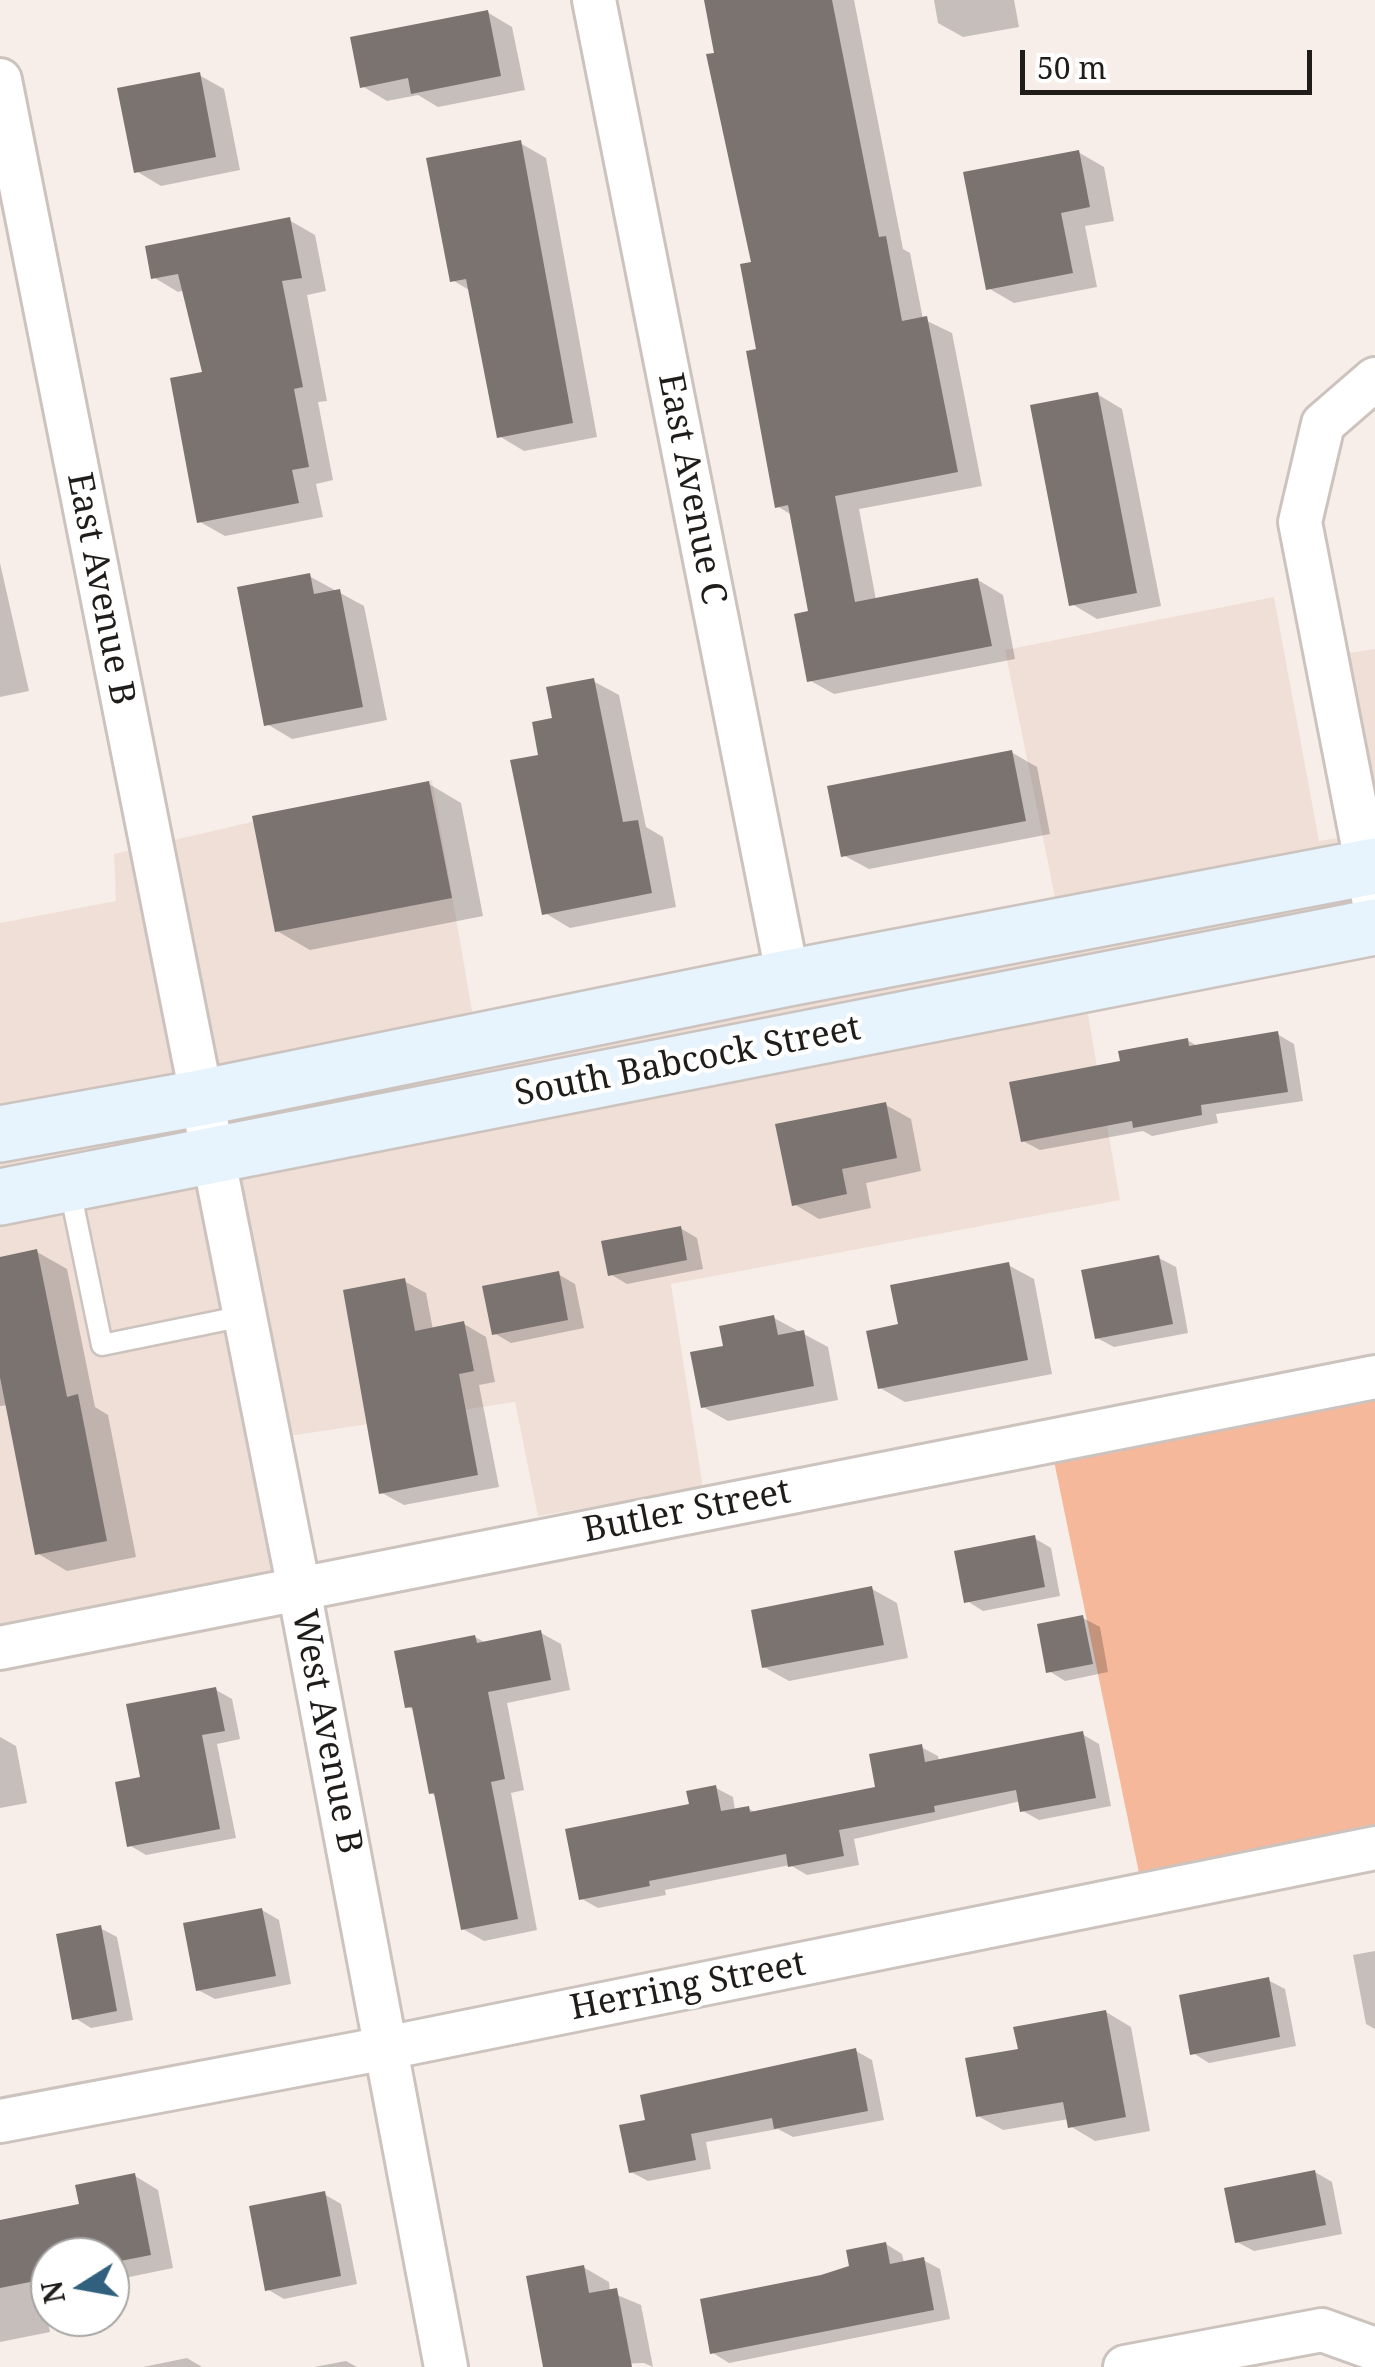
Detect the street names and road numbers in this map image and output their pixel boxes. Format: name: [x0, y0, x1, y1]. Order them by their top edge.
street label: East Avenue C: [648, 370, 734, 608]
street label: East Avenue B: [57, 469, 143, 709]
street label: South Babcock Street: [512, 1008, 864, 1116]
street label: Butler Street: [580, 1471, 794, 1553]
street label: West Avenue B: [282, 1606, 370, 1858]
street label: Herring Street: [567, 1944, 809, 2030]

